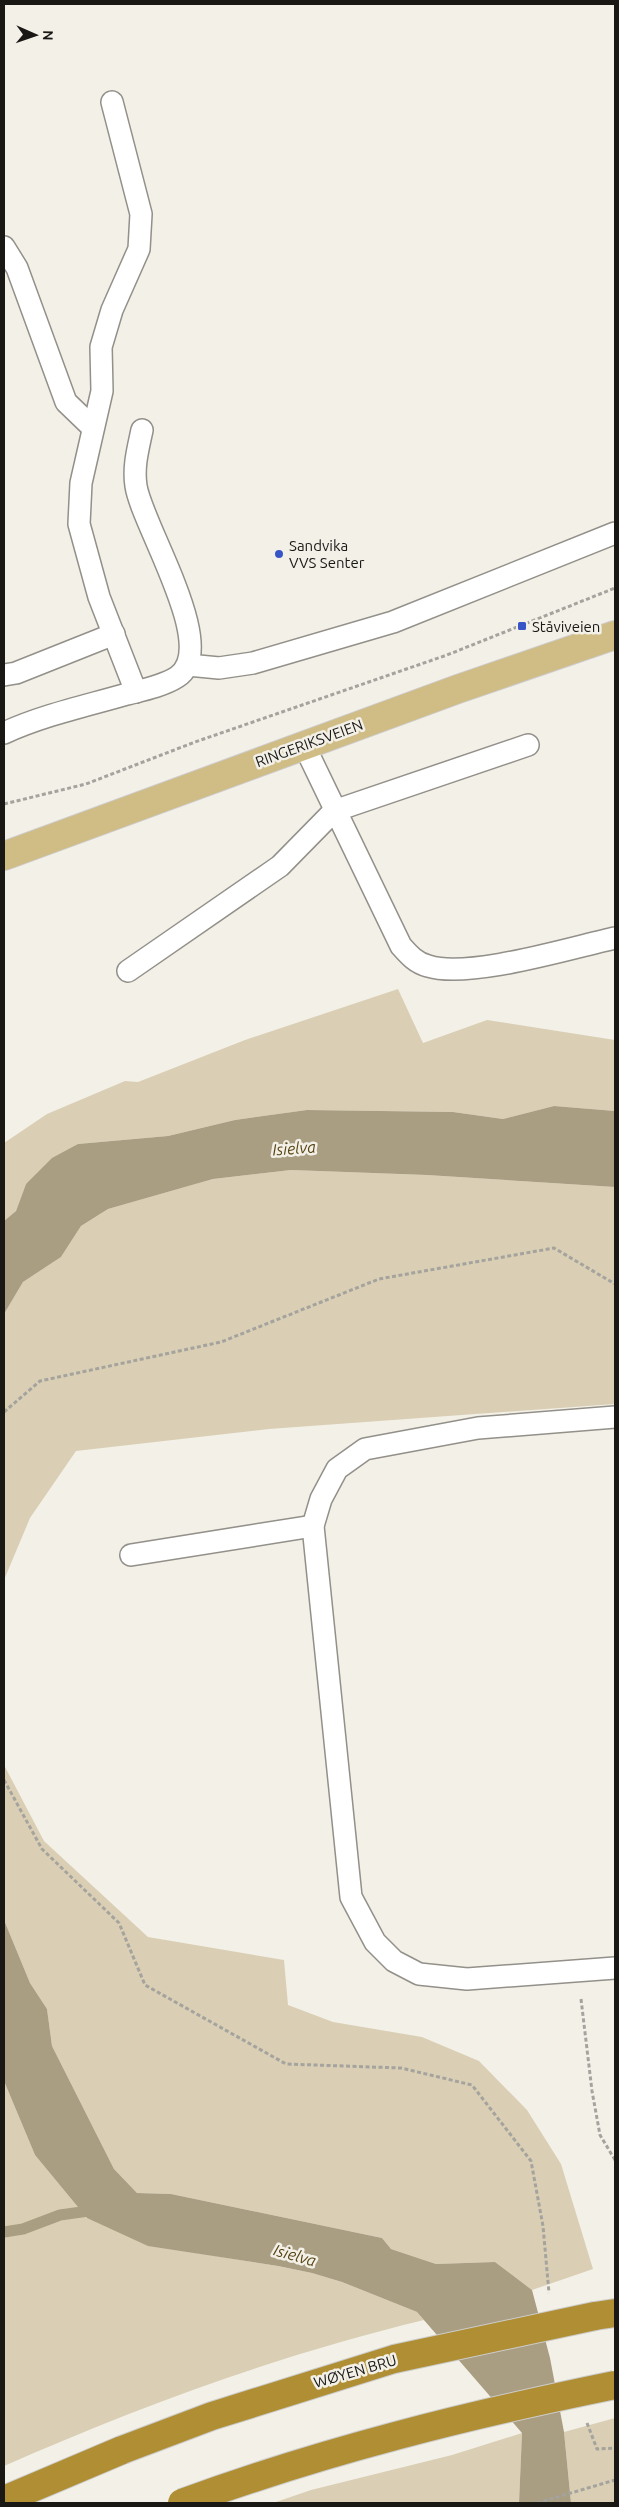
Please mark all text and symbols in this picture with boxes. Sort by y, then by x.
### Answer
north arrow [10,10,60,60]
text: N [40,30,56,41]
place label: Sandvika VVS Senter [289,537,365,571]
marker: Sandvika VVS Senter [273,548,285,560]
place label: Ståviveien [532,618,600,635]
marker: Ståviveien [516,620,528,632]
street label: RINGERIKSVEIEN [253,716,365,770]
water label: Isielva [272,1137,317,1158]
water label: Isielva [272,2240,319,2270]
street label: WØYEN BRU [312,2351,398,2391]

